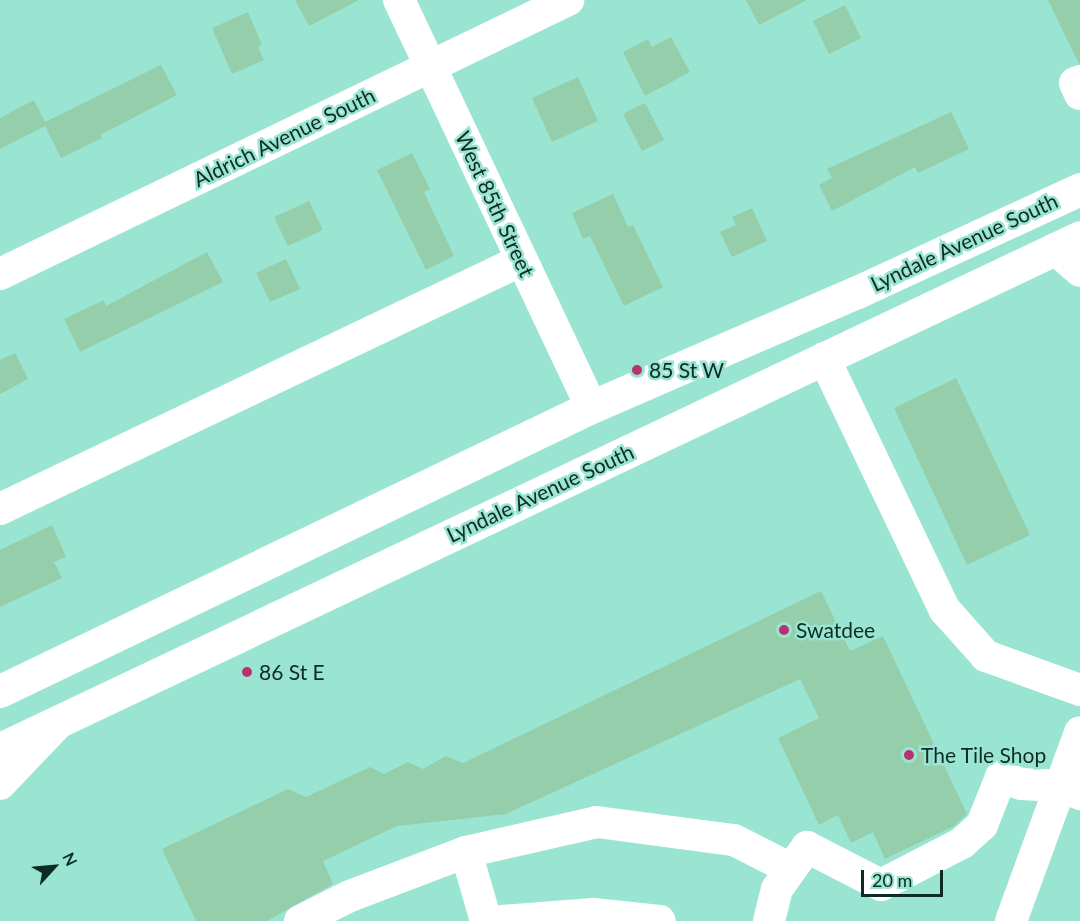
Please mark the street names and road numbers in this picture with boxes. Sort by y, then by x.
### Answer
street label: Aldrich Avenue South [189,82,379,192]
street label: West 85th Street [450,127,540,281]
street label: Lyndale Avenue South [866,187,1062,297]
street label: Lyndale Avenue South [442,438,638,548]

